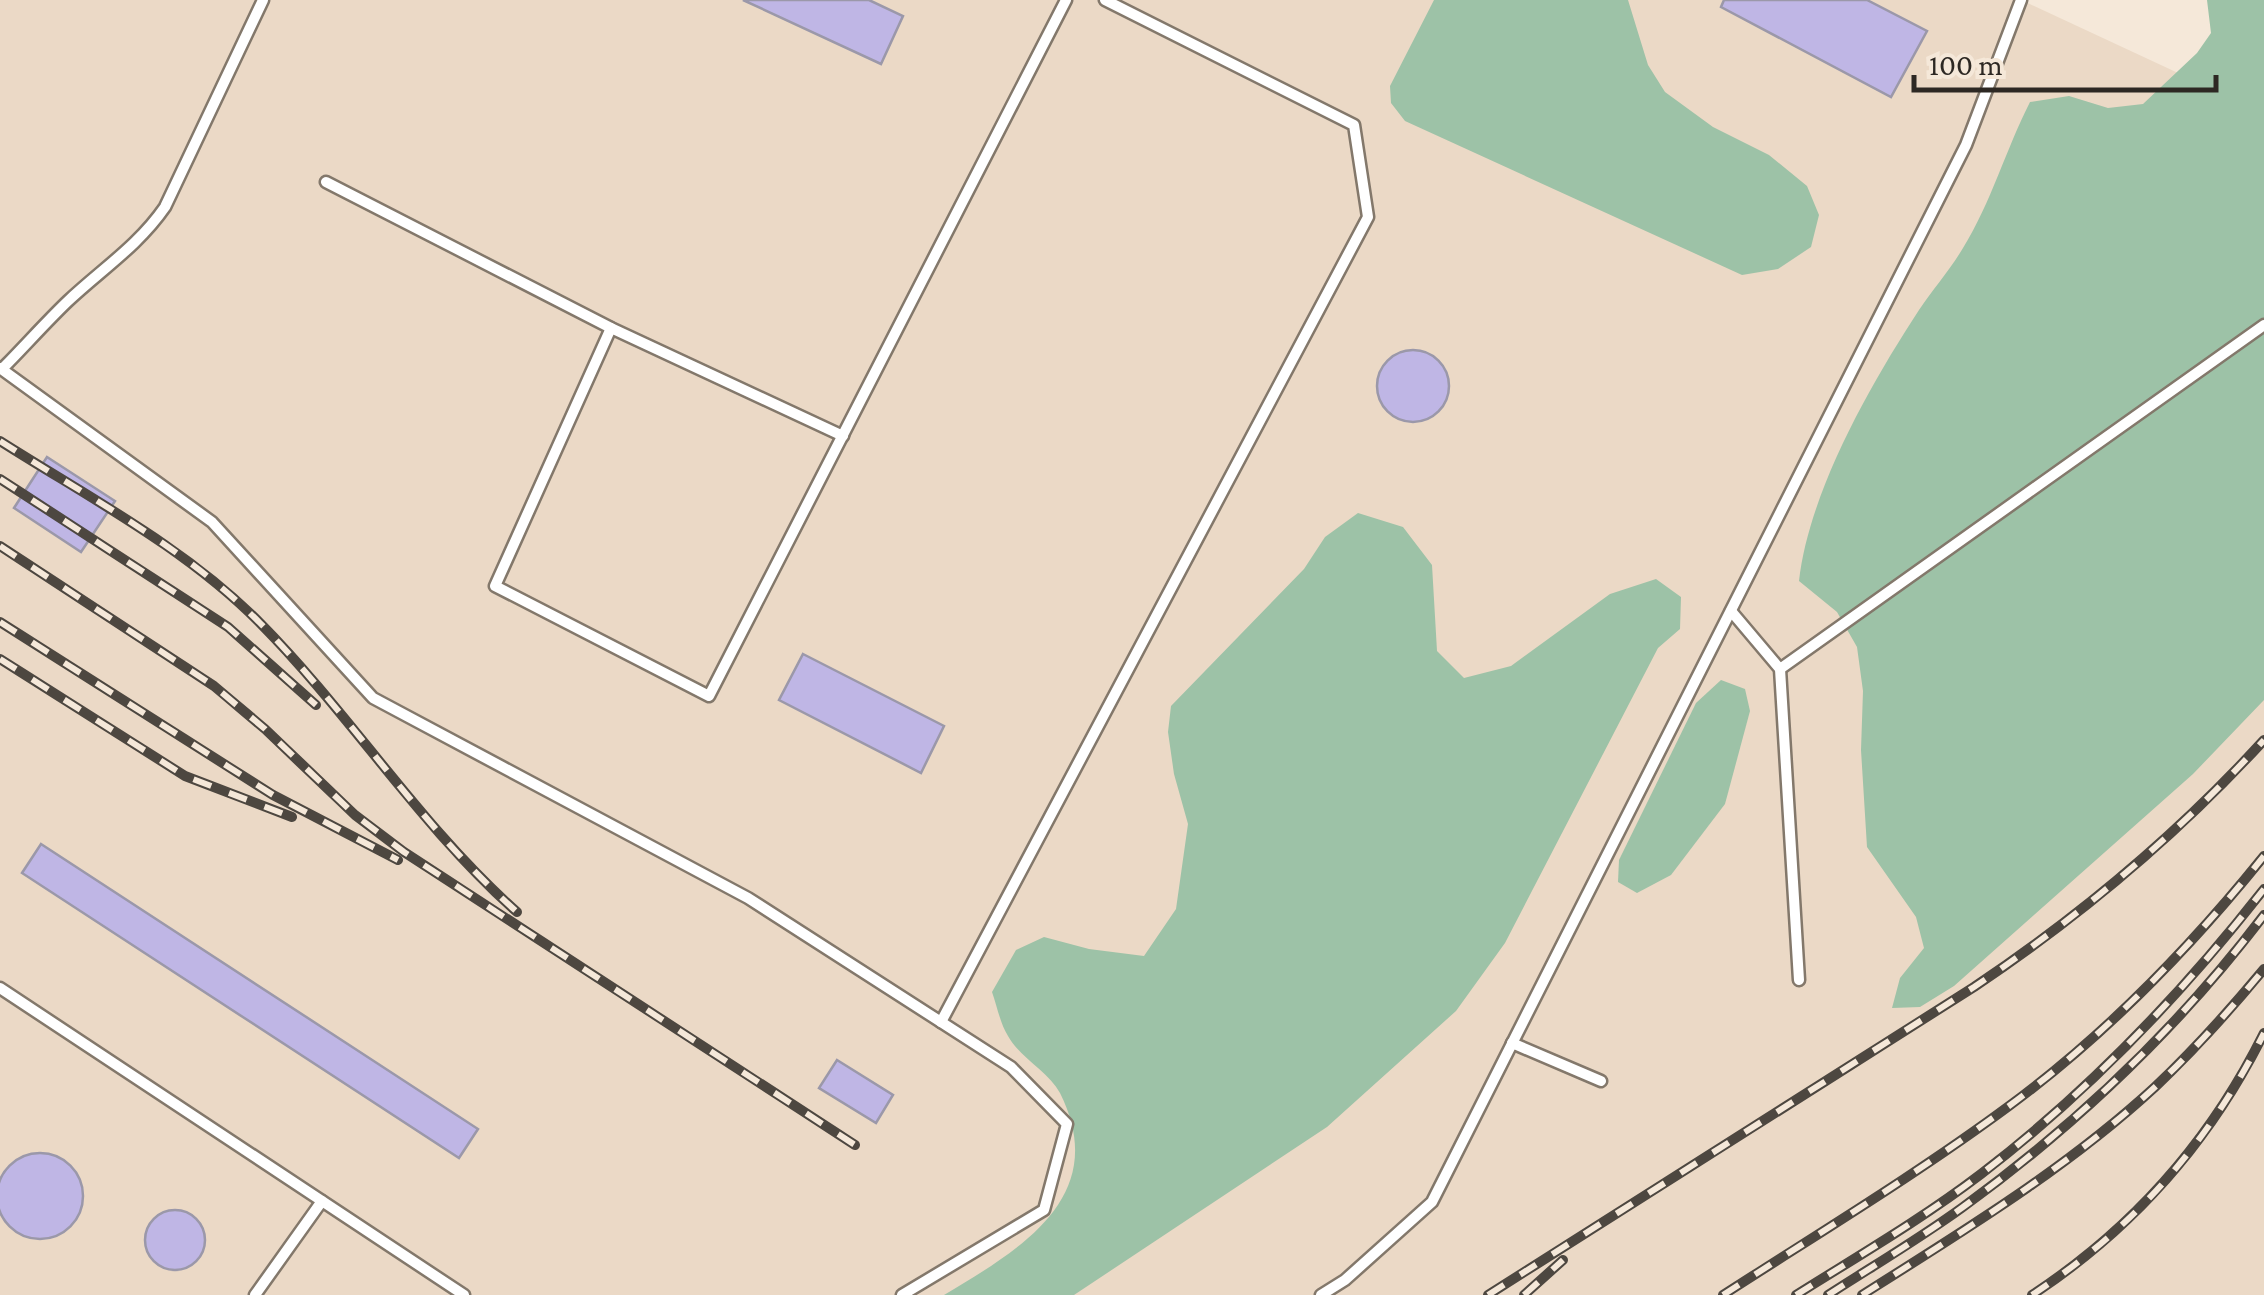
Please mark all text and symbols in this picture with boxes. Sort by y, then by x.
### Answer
scale bar [1914,30,2216,92]
text: 100 m [1929,48,2003,81]

